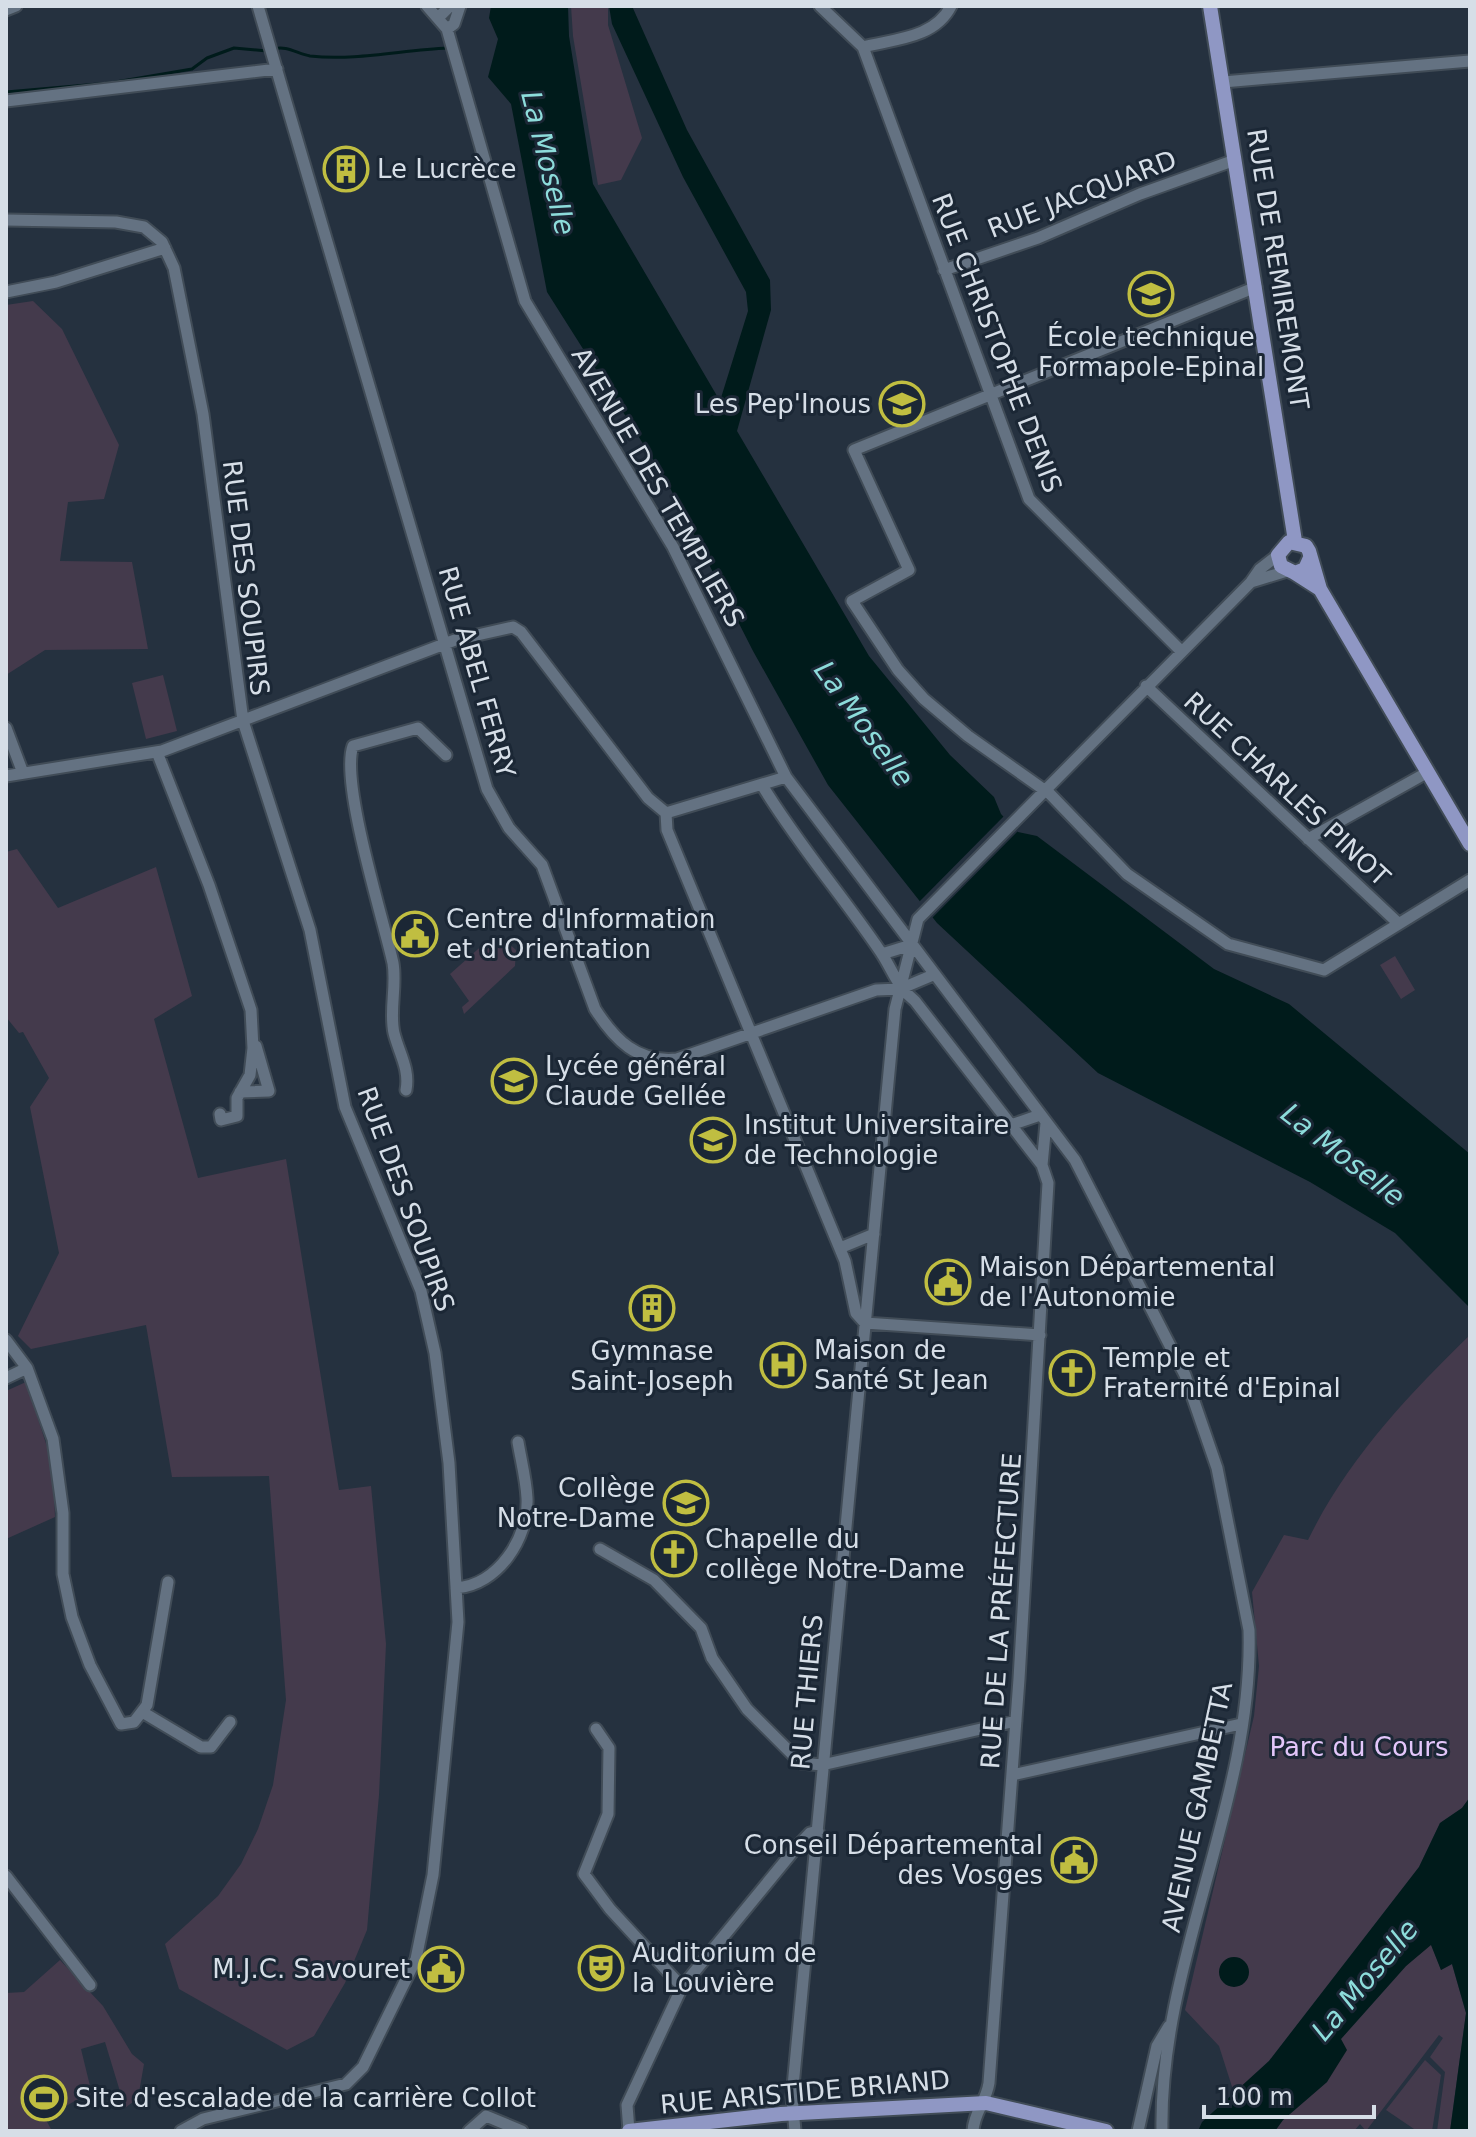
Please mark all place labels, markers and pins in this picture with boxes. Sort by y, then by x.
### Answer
building icon: Le Lucrèce [322,145,370,193]
place label: Le Lucrèce [377,154,517,184]
school or university icon: École technique Formapole-Epinal [1127,270,1175,318]
place label: École technique Formapole-Epinal [1038,321,1264,382]
school or university icon: Les Pep'Inous [878,380,926,428]
place label: Les Pep'Inous [695,389,871,419]
place label: Centre d'Information et d'Orientation [446,904,715,964]
public building icon: Centre d'Information et d'Orientation [391,910,439,958]
place label: Lycée général Claude Gellée [545,1051,726,1111]
school or university icon: Lycée général Claude Gellée [490,1057,538,1105]
place label: Institut Universitaire de Technologie [744,1110,1009,1170]
school or university icon: Institut Universitaire de Technologie [689,1116,737,1164]
place label: Maison Départemental de l'Autonomie [979,1252,1275,1312]
public building icon: Maison Départemental de l'Autonomie [924,1258,972,1306]
building icon: Gymnase Saint-Joseph [628,1284,676,1332]
place label: Maison de Santé St Jean [814,1335,988,1395]
place label: Gymnase Saint-Joseph [570,1336,734,1396]
hospital icon: Maison de Santé St Jean [759,1341,807,1389]
place label: Temple et Fraternité d'Epinal [1102,1343,1341,1403]
church icon: Temple et Fraternité d'Epinal [1048,1349,1096,1397]
place label: Collège Notre-Dame [497,1473,655,1533]
school or university icon: Collège Notre-Dame [662,1479,710,1527]
place label: Chapelle du collège Notre-Dame [705,1524,965,1584]
church icon: Chapelle du collège Notre-Dame [650,1530,698,1578]
place label: Conseil Départemental des Vosges [744,1830,1043,1890]
public building icon: Conseil Départemental des Vosges [1050,1836,1098,1884]
place label: Auditorium de la Louvière [632,1938,817,1998]
theatre icon: Auditorium de la Louvière [577,1944,625,1992]
public building icon: M.J.C. Savouret [417,1945,465,1993]
place label: M.J.C. Savouret [212,1954,410,1984]
sports icon: Site d'escalade de la carrière Collot [20,2074,68,2122]
place label: Site d'escalade de la carrière Collot [75,2083,536,2113]

